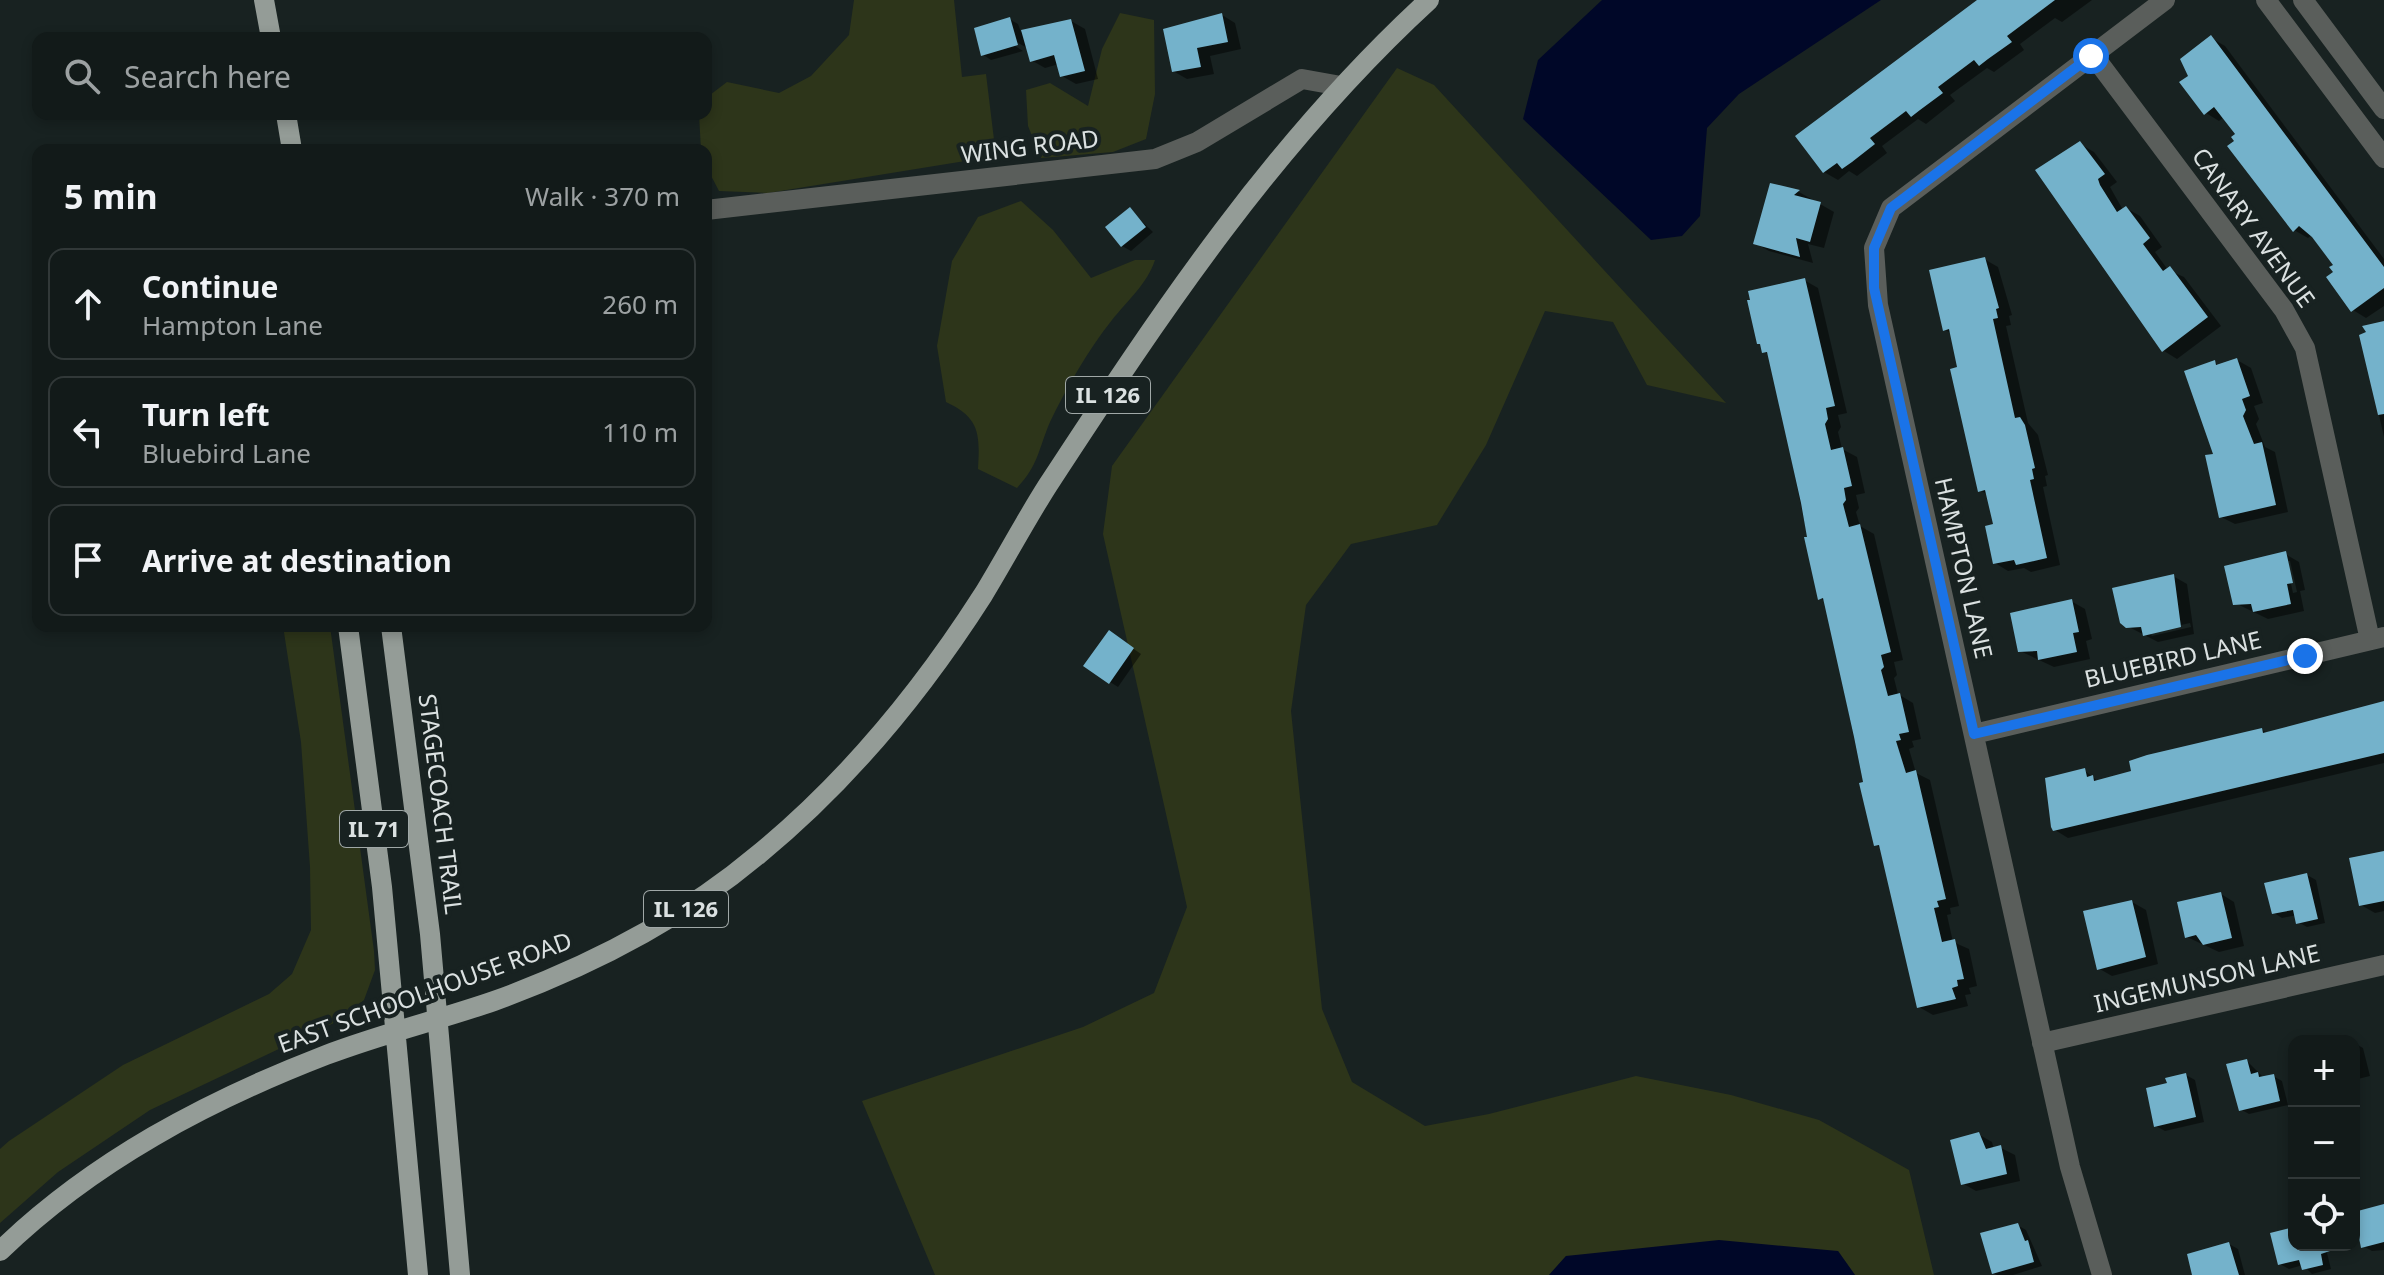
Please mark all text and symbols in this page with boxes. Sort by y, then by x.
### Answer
search box [32,32,712,120]
route start [2073,38,2109,74]
icon: search [60,54,104,98]
text: Search here [124,56,291,97]
street label: WING ROAD [959,121,1101,170]
street label: CANARY AVENUE [2185,141,2323,314]
text: 5 min [64,173,158,219]
text: Walk · 370 m [525,178,680,214]
text: Continue [142,266,278,307]
icon: ahead [66,282,110,326]
text: 260 m [602,286,678,322]
text: Hampton Lane [142,307,323,343]
road number: IL 126 [1066,377,1150,413]
text: Turn left [142,394,270,435]
icon: left [66,410,110,454]
text: 110 m [602,414,678,450]
text: Bluebird Lane [142,435,311,471]
street label: HAMPTON LANE [1928,474,2001,662]
icon: arrive [66,538,110,582]
text: Arrive at destination [142,540,452,581]
street label: BLUEBIRD LANE [2081,622,2264,695]
route end [2287,638,2323,674]
street label: STAGECOACH TRAIL [412,692,471,916]
road number: IL 71 [340,811,408,847]
road number: IL 126 [644,891,728,927]
street label: EAST SCHOOLHOUSE ROAD [273,923,576,1060]
street label: INGEMUNSON LANE [2091,936,2323,1020]
map controls [2288,1035,2360,1251]
button: + [2288,1035,2360,1107]
button: − [2288,1107,2360,1179]
button: locate [2288,1179,2360,1251]

